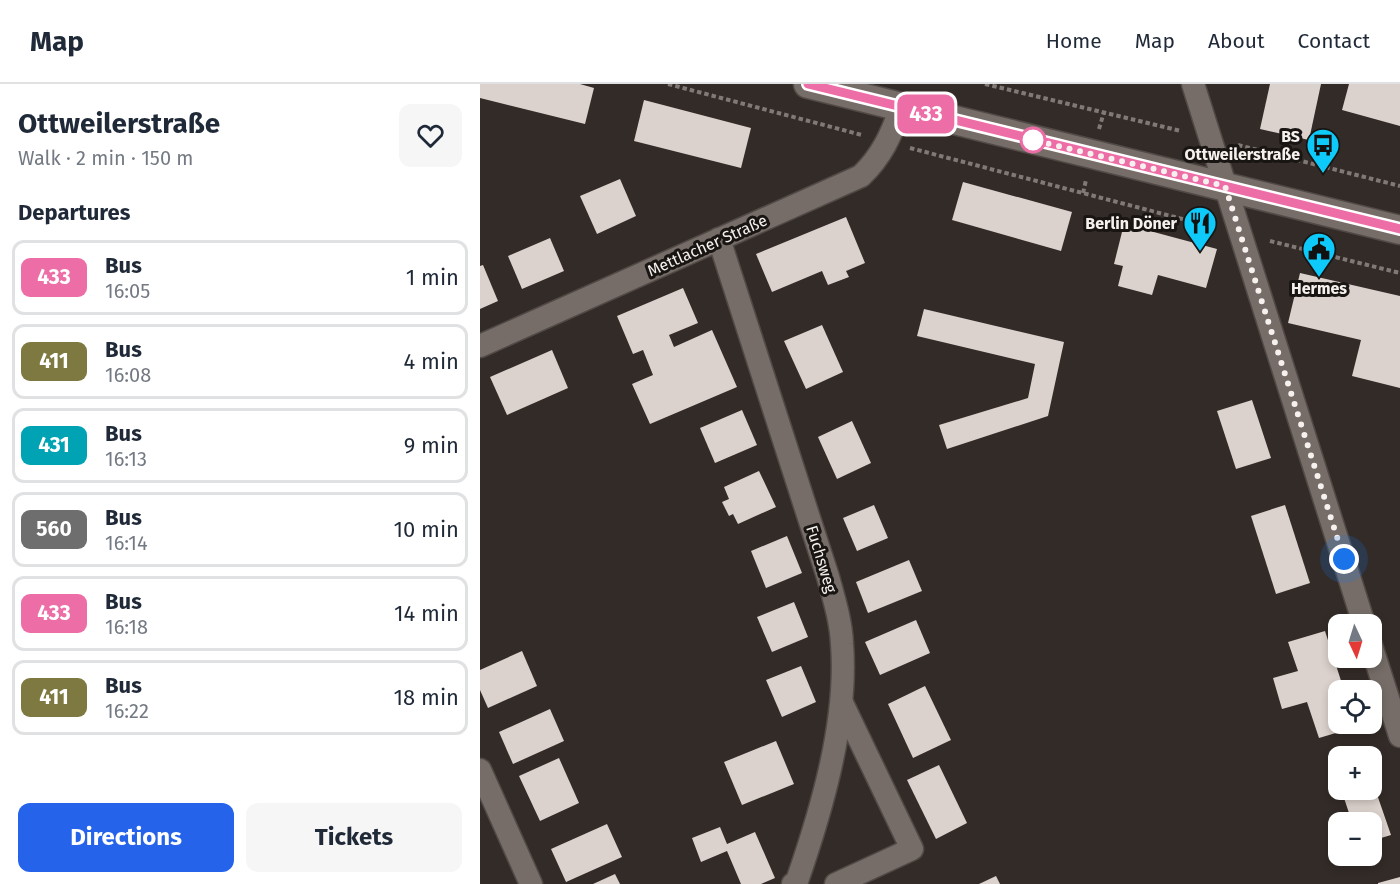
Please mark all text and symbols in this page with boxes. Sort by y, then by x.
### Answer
text: Map [30,25,84,58]
text: Home [1046,28,1102,54]
text: Map [1135,28,1175,54]
text: About [1208,28,1265,54]
text: Contact [1298,28,1370,54]
line badge: 433 [892,94,960,134]
text: 433 [909,101,943,127]
button: heart [399,104,462,167]
text: Ottweilerstraße [18,107,220,140]
unlabelled marker [1020,127,1046,153]
place label: BS Ottweilerstraße [1184,127,1300,164]
bus stop icon: BS Ottweilerstraße [1305,127,1341,174]
text: Walk · 2 min · 150 m [18,146,193,170]
text: Departures [18,199,130,226]
restaurant icon: Berlin Döner [1182,205,1218,252]
street label: Mettlacher Straße [644,211,770,280]
place label: Berlin Döner [1085,214,1178,233]
public building icon: Hermes [1301,231,1337,278]
text: Bus [105,252,142,279]
text: 433 [37,264,71,290]
text: 1 min [406,264,459,291]
text: 16:05 [105,279,150,303]
place label: Hermes [1291,279,1347,298]
text: Bus [105,336,142,363]
text: 411 [39,348,69,374]
text: 4 min [404,348,459,375]
text: 16:08 [105,363,151,387]
text: Bus [105,420,142,447]
text: 431 [38,432,70,458]
text: 9 min [404,432,459,459]
text: 16:13 [105,447,147,471]
text: Bus [105,504,142,531]
text: 560 [36,516,72,542]
text: 10 min [393,516,459,543]
street label: Fuchsweg [802,523,841,596]
text: 16:14 [105,531,148,555]
your location [1329,544,1359,574]
text: Bus [105,588,142,615]
text: 433 [37,600,71,626]
text: 14 min [394,600,459,627]
north arrow [1328,614,1382,668]
map controls [1328,614,1382,866]
text: 16:18 [105,615,148,639]
text: Bus [105,672,142,699]
button: locate [1328,680,1382,734]
text: 411 [39,684,69,710]
text: 18 min [394,684,459,711]
text: 16:22 [105,699,149,723]
button: + [1328,746,1382,800]
button: Directions [18,803,234,872]
button: Tickets [246,803,462,872]
button: − [1328,812,1382,866]

